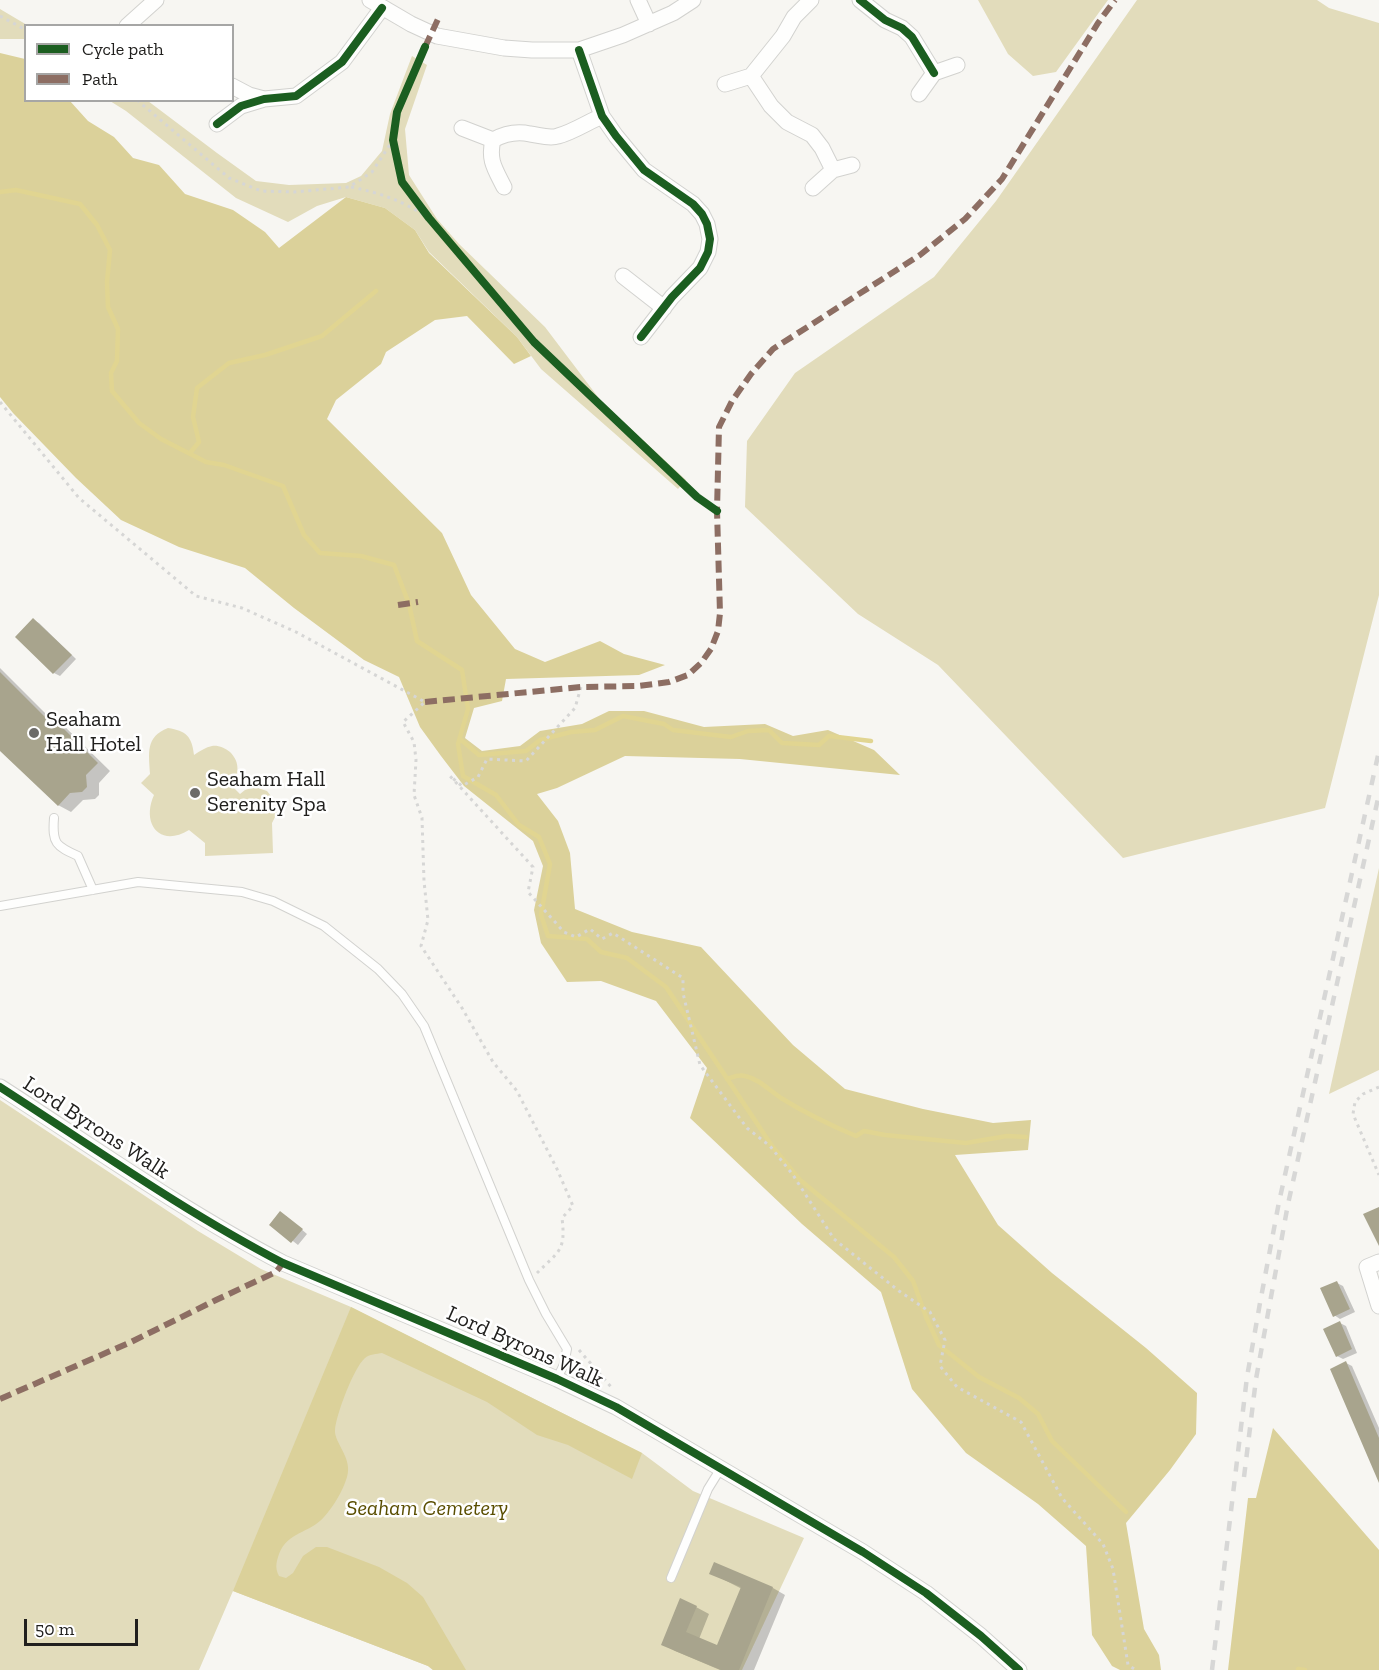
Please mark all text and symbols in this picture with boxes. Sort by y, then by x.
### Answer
legend [24,24,234,102]
text: Cycle path [82,38,164,60]
text: Path [82,68,118,90]
place label: Seaham Hall Hotel [46,707,141,758]
marker: Seaham Hall Hotel [27,726,41,740]
place label: Seaham Hall Serenity Spa [207,767,326,818]
marker: Seaham Hall Serenity Spa [188,786,202,800]
street label: Lord Byrons Walk [18,1071,174,1185]
street label: Lord Byrons Walk [442,1301,608,1393]
park label: Seaham Cemetery [346,1496,508,1522]
scale bar [27,1607,141,1645]
text: 50 m [35,1618,74,1640]

